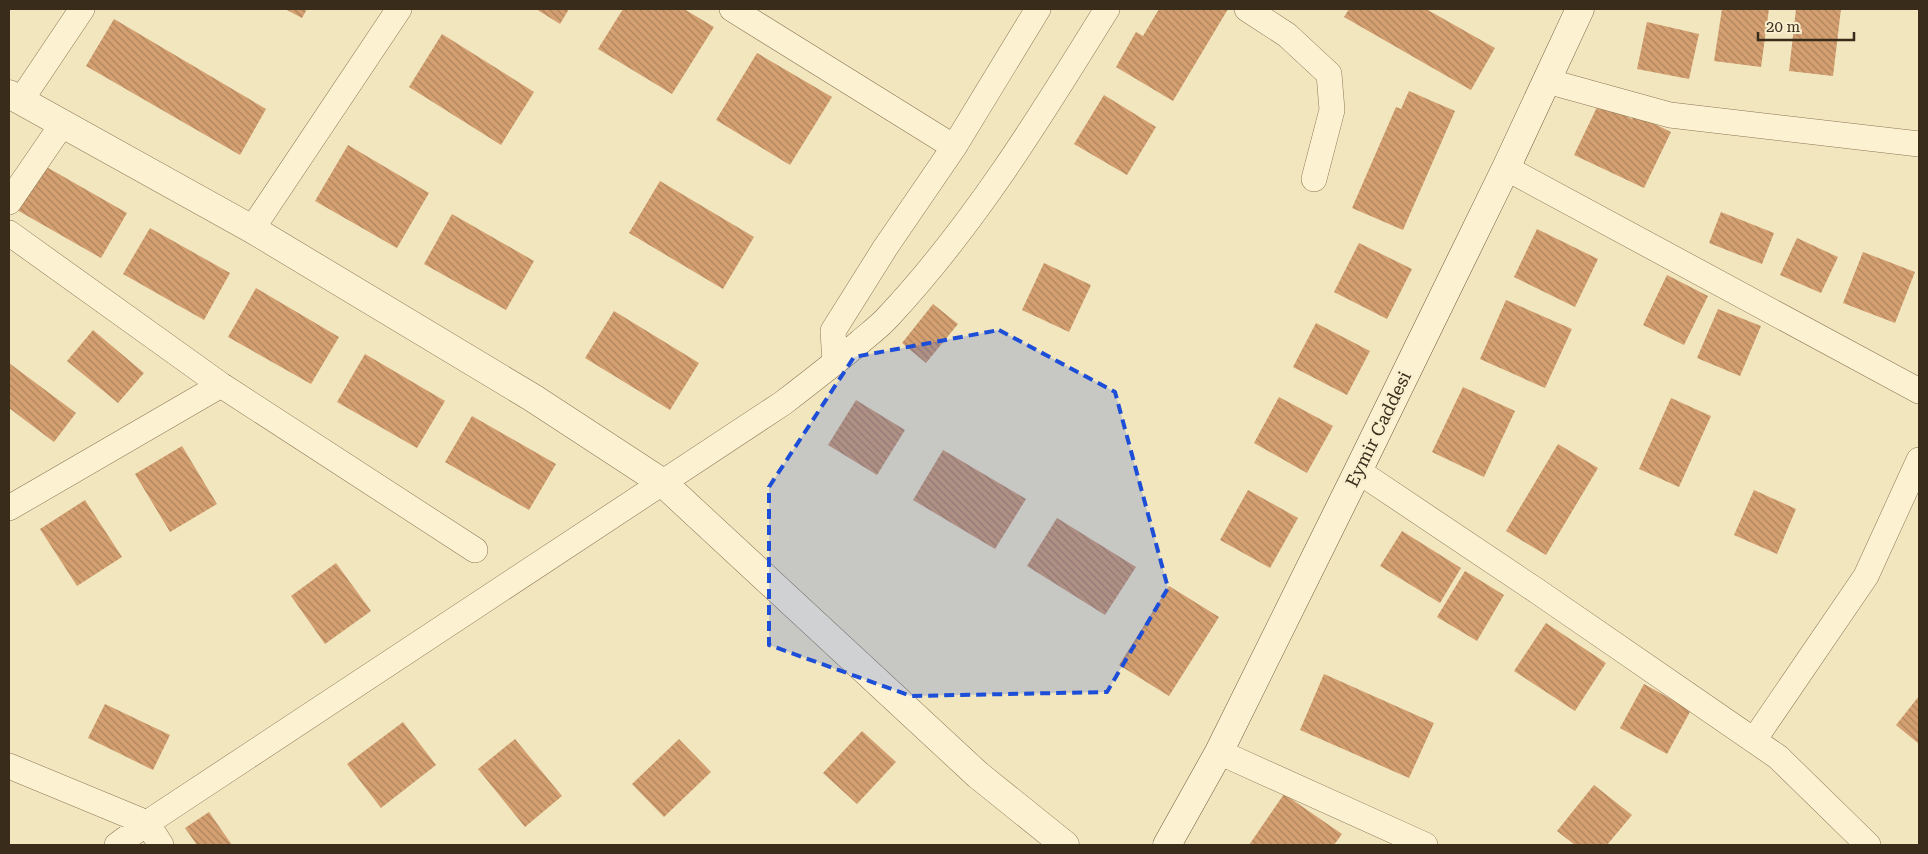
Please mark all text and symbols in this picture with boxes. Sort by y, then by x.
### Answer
scale bar [1758,10,1854,42]
text: 20 m [1766,18,1801,36]
street label: Eymir Caddesi [1341,368,1415,490]

